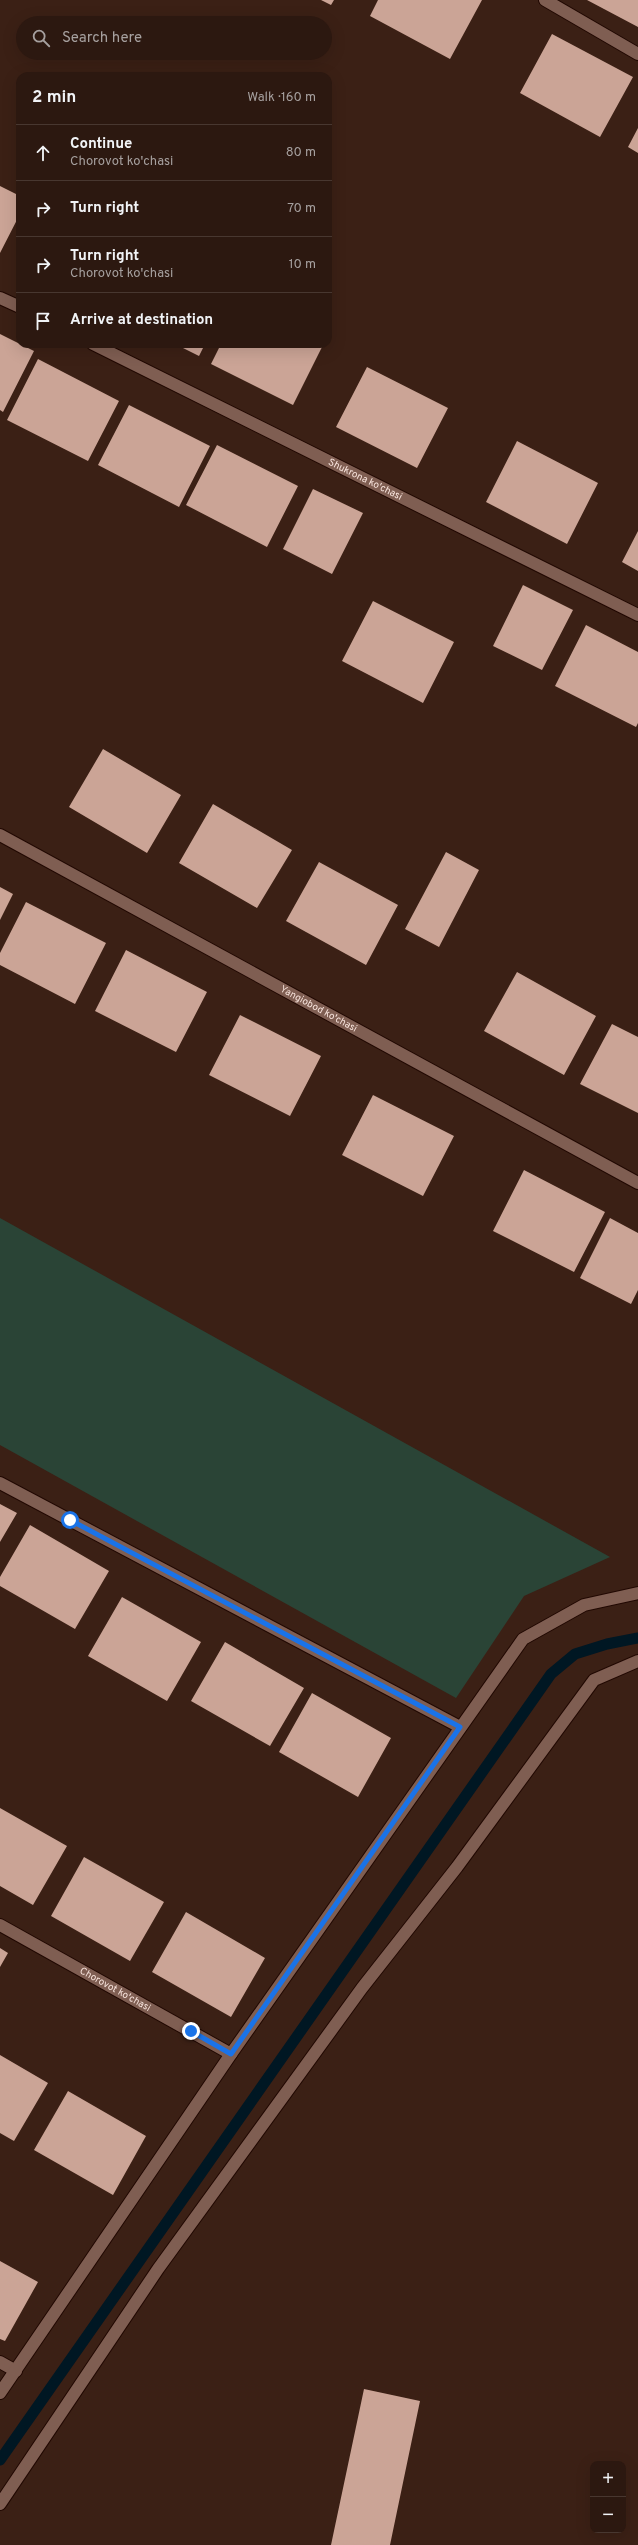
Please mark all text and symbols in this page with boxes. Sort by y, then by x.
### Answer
search box [16,16,332,60]
icon: search [30,27,52,49]
text: Search here [62,29,142,48]
text: 2 min [32,87,76,109]
text: Walk · 160 m [247,90,316,106]
text: Continue [70,135,132,154]
icon: ahead [32,142,54,164]
text: 80 m [286,145,316,161]
text: Chorovot ko'chasi [70,154,173,170]
icon: right [32,198,54,220]
text: Turn right [70,199,139,218]
text: 70 m [287,201,316,217]
text: Turn right [70,247,139,266]
icon: right [32,254,54,276]
text: 10 m [289,257,316,273]
text: Chorovot ko'chasi [70,266,173,282]
icon: arrive [32,310,54,332]
text: Arrive at destination [70,311,213,330]
street label: Shukrona ko'chasi [326,455,404,503]
street label: Yangiobod ko'chasi [278,982,360,1035]
route start [61,1511,79,1529]
street label: Chorovot ko'chasi [77,1964,153,2014]
route end [182,2022,200,2040]
map controls [590,2461,626,2533]
button: + [590,2461,626,2497]
button: − [590,2497,626,2533]

